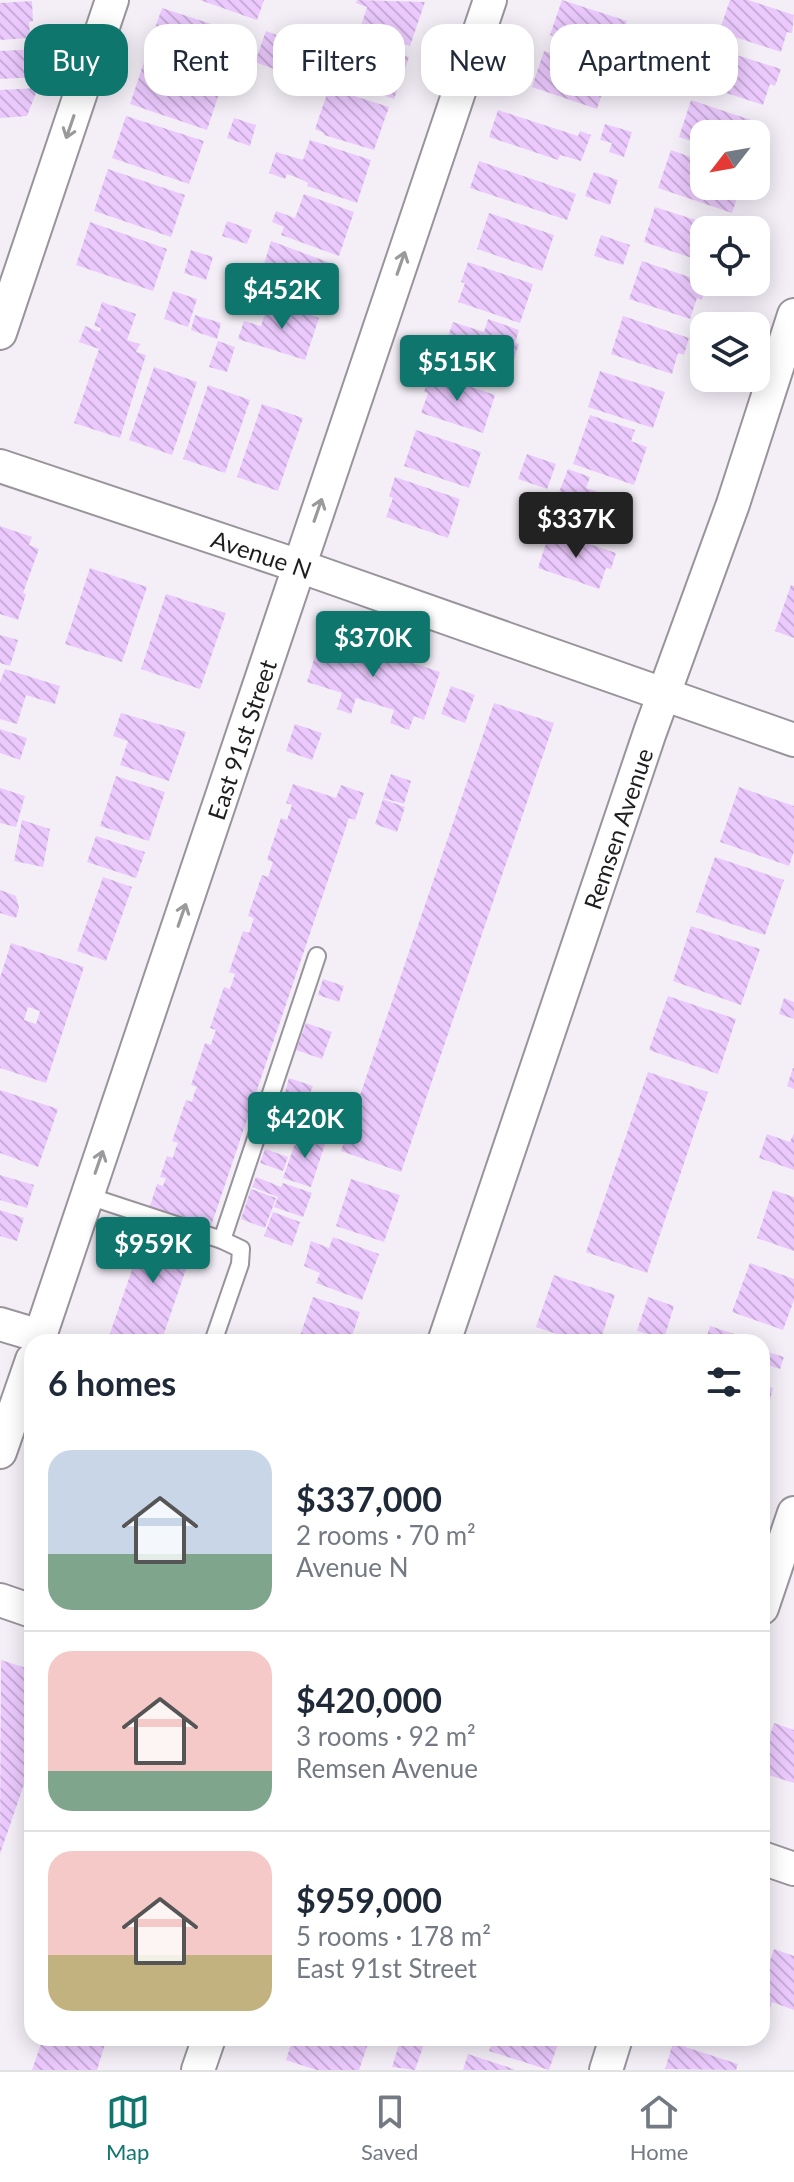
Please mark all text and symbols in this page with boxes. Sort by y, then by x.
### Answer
chip: Buy [24,24,128,96]
chip: Rent [144,24,257,96]
chip: Filters [273,24,405,96]
chip: New [421,24,534,96]
chip: Apartment [550,24,738,96]
one-way arrow [61,114,76,139]
north arrow [690,120,770,200]
map controls [690,120,770,392]
button: locate [690,216,770,296]
one-way arrow [395,251,410,276]
pin: $452K [226,263,338,331]
text: $452K [243,273,321,305]
button: layers [690,312,770,392]
pin: $515K [401,335,513,403]
text: $515K [418,345,496,377]
pin: $337K [520,492,632,560]
one-way arrow [312,498,327,523]
text: $337K [537,502,615,534]
street label: Avenue N [208,523,316,584]
pin: $370K [317,611,429,679]
text: $370K [334,621,412,653]
street label: East 91st Street [201,655,282,823]
street label: Remsen Avenue [577,744,658,913]
one-way arrow [175,903,190,928]
pin: $420K [249,1092,361,1160]
text: $420K [266,1102,344,1134]
one-way arrow [93,1150,108,1175]
pin: $959K [97,1217,209,1285]
text: $959K [114,1227,192,1259]
icon: filters [702,1360,746,1404]
text: 6 homes [48,1362,176,1403]
text: $337,000 [296,1478,442,1519]
icon: home [112,1482,208,1578]
text: 2 rooms · 70 m² [296,1519,476,1551]
text: Avenue N [296,1551,409,1583]
text: $420,000 [296,1679,442,1720]
icon: home [112,1683,208,1779]
text: 3 rooms · 92 m² [296,1720,476,1752]
text: Remsen Avenue [296,1752,478,1784]
text: $959,000 [296,1879,442,1920]
icon: home [112,1883,208,1979]
text: 5 rooms · 178 m² [296,1920,491,1952]
text: East 91st Street [296,1952,477,1984]
tab: Map [106,2090,150,2165]
tab: Saved [361,2090,418,2165]
tab: Home [630,2090,688,2165]

